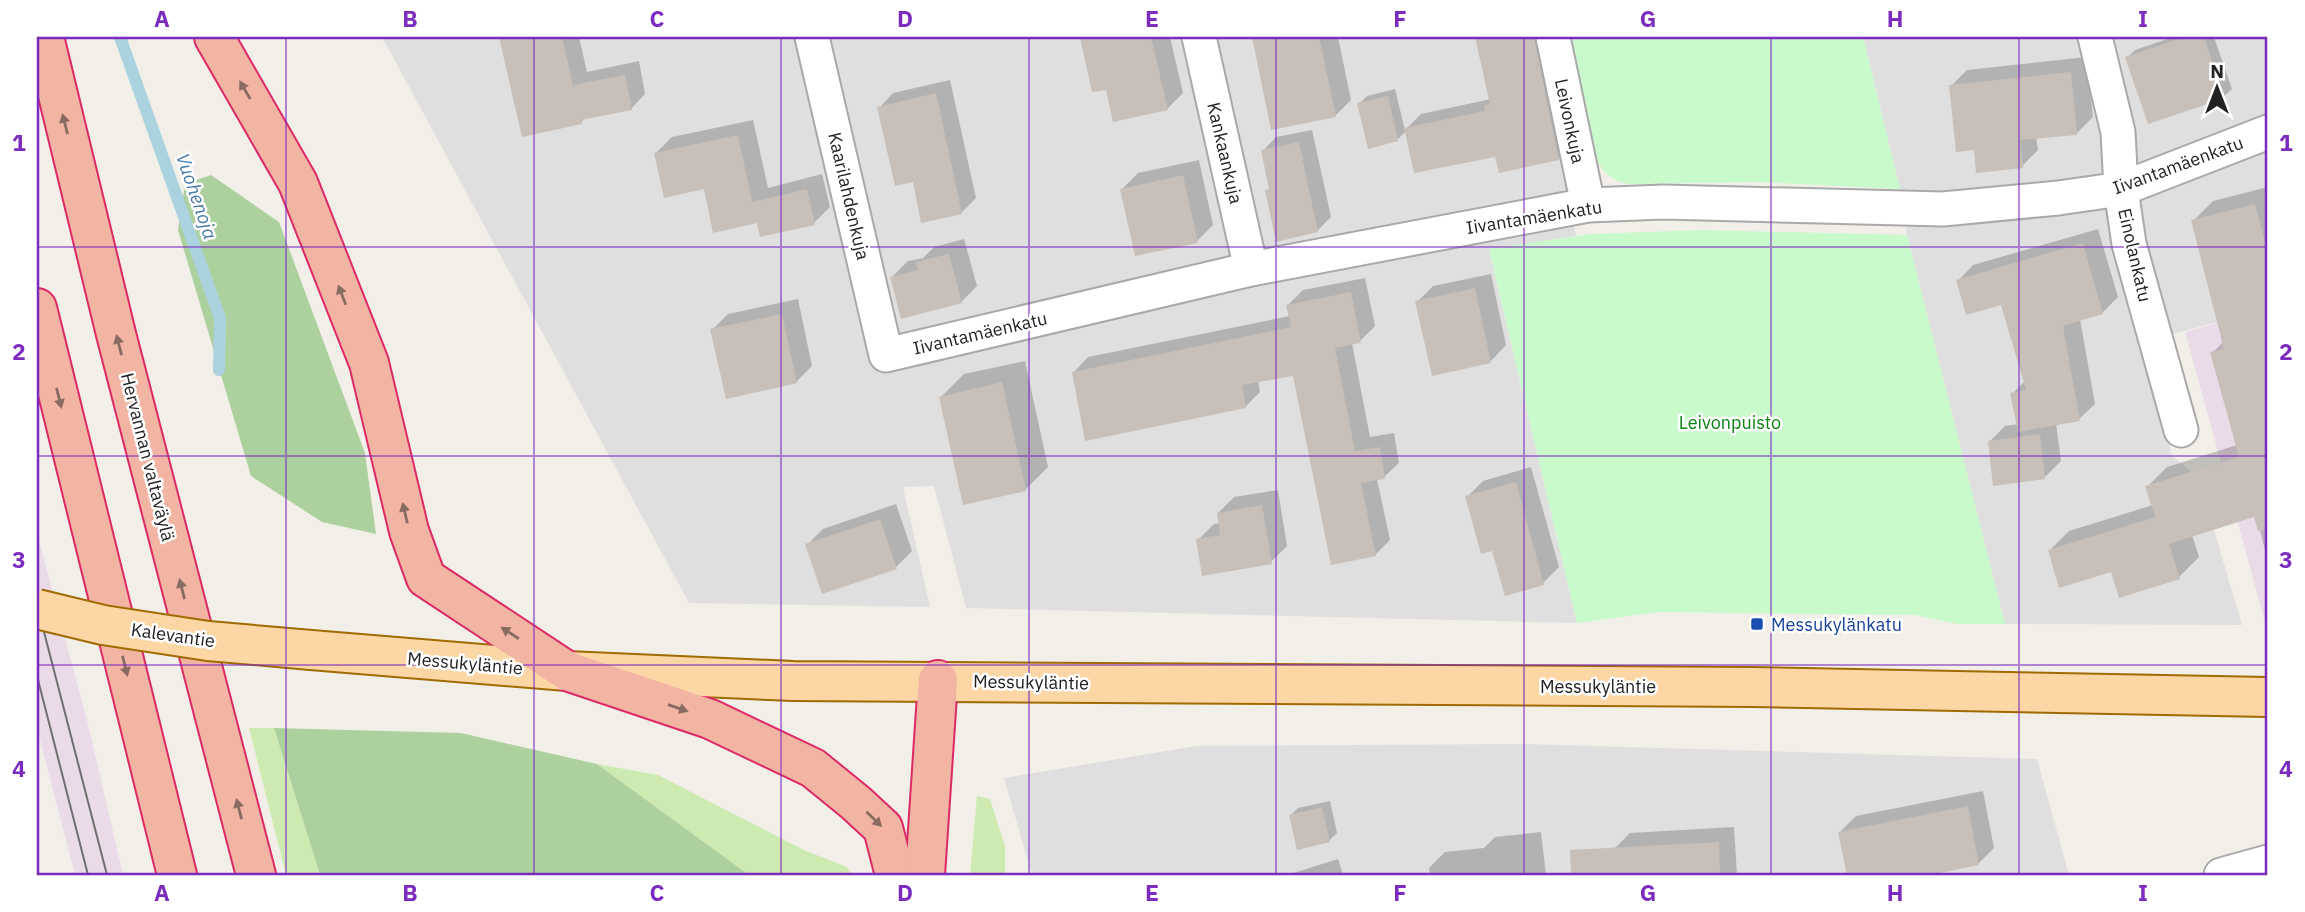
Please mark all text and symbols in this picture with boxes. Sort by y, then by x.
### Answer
text: A [154,3,170,33]
text: B [402,3,418,33]
text: C [650,3,665,33]
text: D [897,3,913,33]
text: E [1145,3,1159,33]
text: F [1393,3,1407,33]
text: G [1640,3,1656,33]
text: H [1887,3,1903,33]
text: I [2138,3,2148,33]
north arrow [2182,52,2252,122]
text: N [2210,59,2224,83]
street label: Leivonkuja [1550,77,1590,166]
one-way arrow [239,81,251,100]
street label: Kankaankuja [1202,100,1248,206]
one-way arrow [59,113,70,135]
text: 1 [12,127,26,157]
text: 1 [2279,127,2293,157]
street label: Kaarilahdenkuja [823,130,875,262]
street label: Iivantamäenkatu [2110,131,2246,199]
water label: Vuohenoja [171,150,223,242]
street label: Iivantamäenkatu [1464,195,1604,239]
street label: Einolankatu [2113,206,2157,304]
one-way arrow [337,284,348,305]
street label: Iivantamäenkatu [911,306,1049,360]
one-way arrow [113,334,124,356]
text: 2 [12,336,26,366]
text: 2 [2279,336,2293,366]
street label: Hervannan valtaväylä [116,370,180,544]
one-way arrow [54,387,65,409]
park label: Leivonpuisto [1679,411,1781,434]
one-way arrow [399,502,410,524]
text: 3 [12,544,26,574]
text: 3 [2279,544,2293,574]
one-way arrow [176,578,187,600]
place label: Messukylänkatu [1771,613,1902,636]
marker: Messukylänkatu [1749,616,1765,632]
street label: Kalevantie [129,618,217,652]
one-way arrow [500,627,519,640]
street label: Messukyläntie [406,646,524,680]
one-way arrow [120,655,131,677]
street label: Messukyläntie [973,669,1089,695]
street label: Messukyläntie [1540,675,1656,698]
one-way arrow [667,703,688,714]
text: 4 [12,753,26,783]
text: 4 [2279,753,2293,783]
one-way arrow [233,798,244,820]
one-way arrow [865,811,882,828]
text: A [154,877,170,907]
text: B [402,877,418,907]
text: C [650,877,665,907]
text: D [897,877,913,907]
text: E [1145,877,1159,907]
text: F [1393,877,1407,907]
text: G [1640,877,1656,907]
text: H [1887,877,1903,907]
text: I [2138,877,2148,907]

